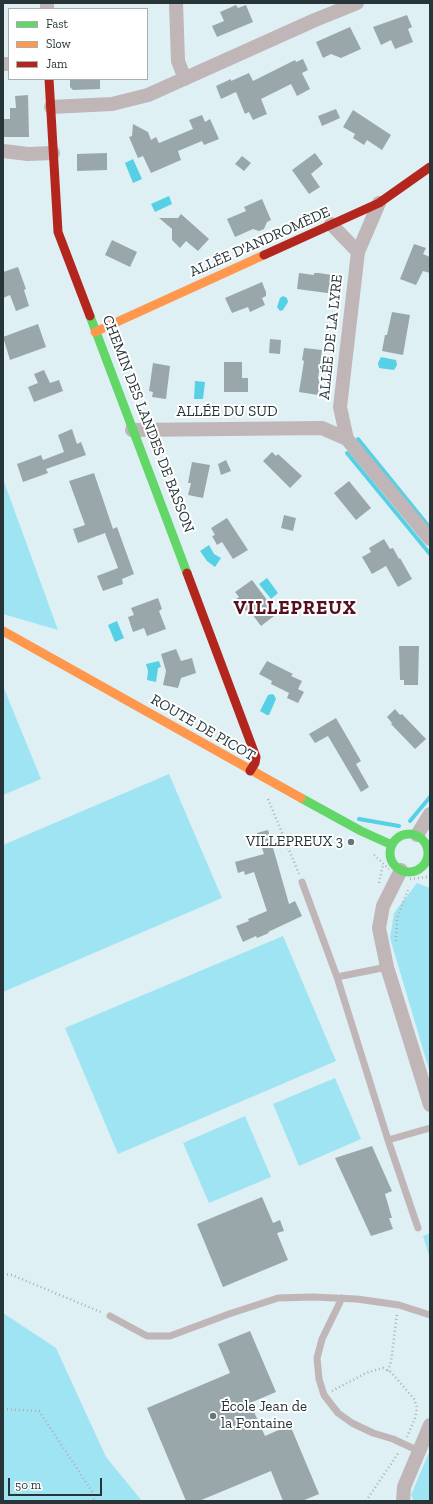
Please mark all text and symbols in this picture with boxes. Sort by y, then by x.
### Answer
legend [8,8,148,80]
text: Fast [46,17,68,31]
text: Slow [46,37,71,51]
text: Jam [46,57,67,71]
street label: ALLÉE D'ANDROMÈDE [187,203,333,281]
street label: ALLÉE DE LA LYRE [315,274,347,400]
street label: CHEMIN DES LANDES DE BASSON [98,313,198,535]
street label: ALLÉE DU SUD [176,403,278,421]
district label: VILLEPREUX [233,598,357,620]
street label: ROUTE DE PICOT [147,691,259,765]
place label: VILLEPREUX 3 [246,833,343,851]
marker: VILLEPREUX 3 [346,837,356,847]
place label: École Jean de la Fontaine [221,1398,307,1433]
marker: École Jean de la Fontaine [208,1411,218,1421]
scale bar [10,1470,104,1496]
text: 50 m [15,1478,41,1492]

